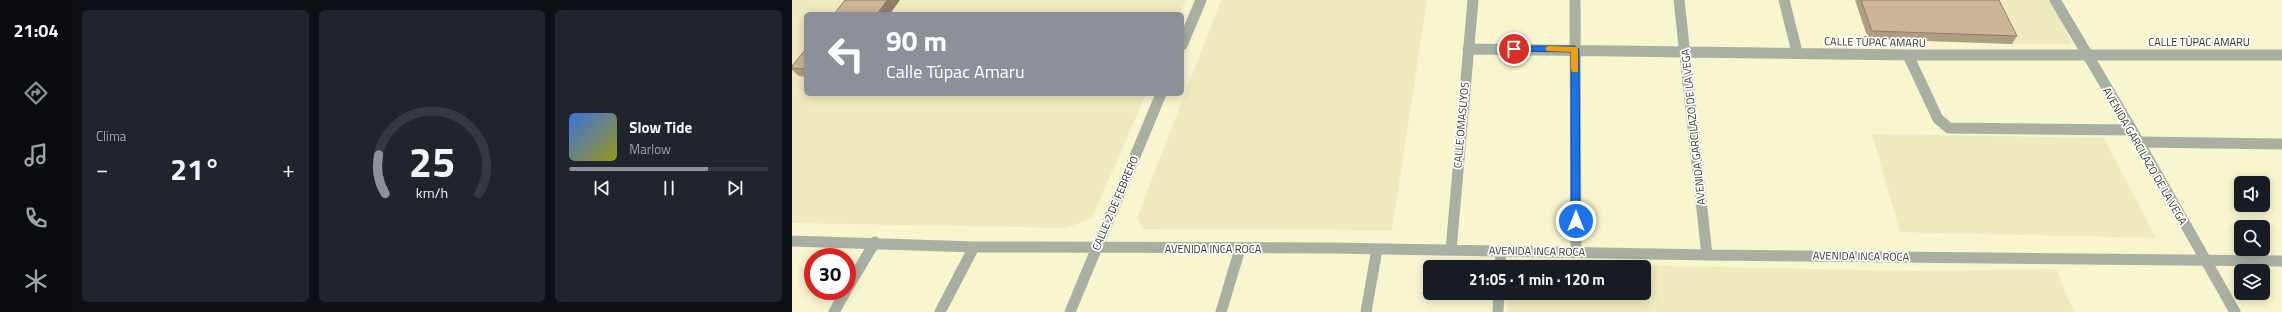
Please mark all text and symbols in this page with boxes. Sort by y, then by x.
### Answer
text: 21:04 [14,17,58,44]
text: 90 m [886,19,947,62]
icon: left [820,28,872,80]
pin [1497,32,1531,66]
street label: CALLE TÚPAC AMARU [1824,33,1926,51]
street label: CALLE TÚPAC AMARU [2148,34,2250,50]
icon: arrive [1503,38,1525,60]
street label: AVENIDA GARCILAZO DE LA VEGA [1677,48,1709,206]
text: Calle Túpac Amaru [886,58,1025,85]
icon: directions [22,79,50,107]
street label: CALLE OMASUYOS [1449,81,1473,169]
street label: AVENIDA GARCILAZO DE LA VEGA [2099,84,2191,228]
text: Slow Tide [629,116,692,139]
text: Clima [96,126,126,146]
text: 25 [409,130,455,193]
text: Marlow [629,139,671,159]
icon: music [22,141,50,169]
text: 21° [170,146,221,192]
text: − [96,152,108,186]
text: + [282,152,295,186]
street label: CALLE 2 DE FEBRERO [1088,153,1142,253]
map controls [2234,176,2270,300]
button: sound [2234,176,2270,212]
icon: previous [591,177,613,199]
icon: pause [658,177,680,199]
icon: next [724,177,746,199]
text: km/h [416,182,448,204]
position arrow [1555,200,1597,242]
icon: phone [22,204,50,232]
button: search [2234,220,2270,256]
street label: AVENIDA INCA ROCA [1165,241,1262,257]
street label: AVENIDA INCA ROCA [1489,242,1586,260]
street label: AVENIDA INCA ROCA [1813,247,1910,265]
speed limit sign: 30 [804,248,856,300]
button: layers [2234,264,2270,300]
icon: climate [22,267,50,295]
text: 21:05 · 1 min · 120 m [1469,268,1605,291]

